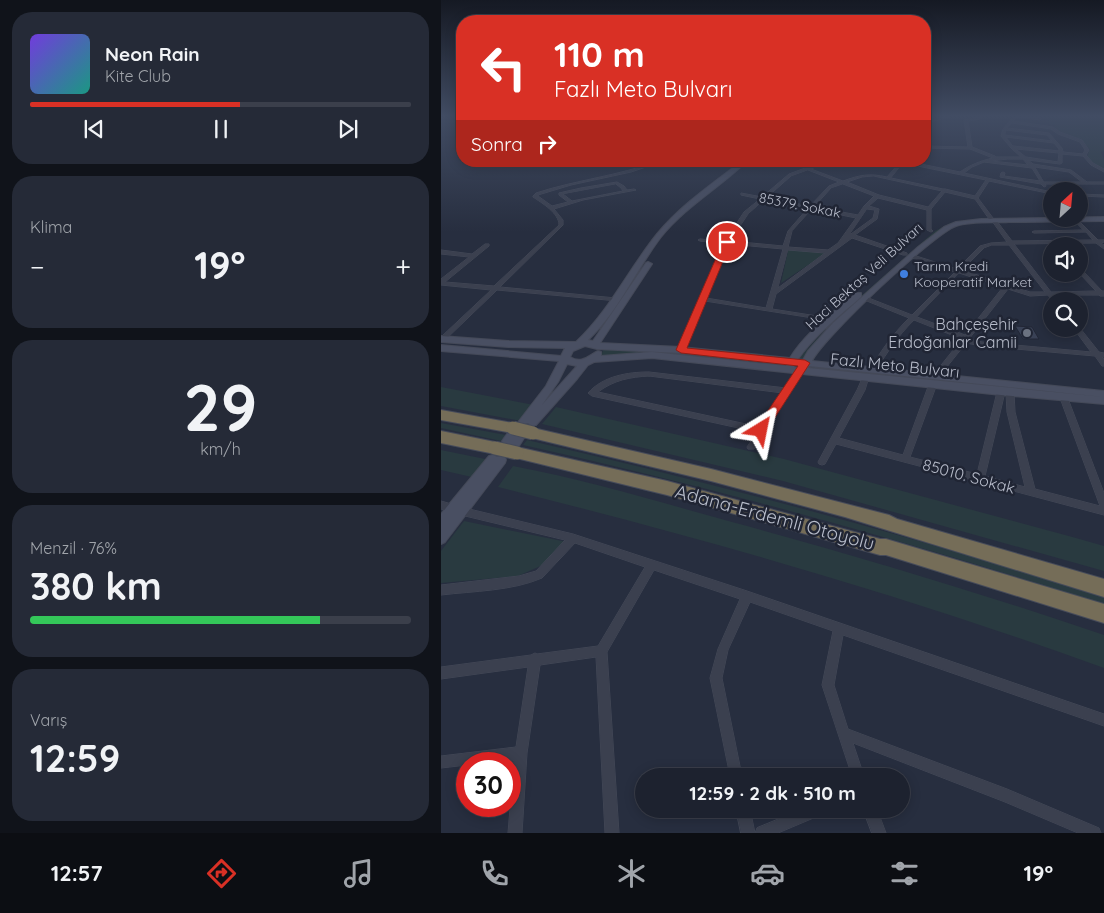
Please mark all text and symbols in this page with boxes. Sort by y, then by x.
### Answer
text: 110 m [554,32,645,76]
icon: left [471,35,536,100]
text: Neon Rain [105,42,200,66]
text: Kite Club [105,66,171,86]
text: Fazlı Meto Bulvarı [554,75,732,103]
icon: previous [80,115,108,143]
icon: pause [207,115,235,143]
icon: next [334,115,362,143]
icon: right [533,130,561,158]
text: Sonra [471,132,523,156]
north arrow [1043,182,1089,228]
map controls [1043,182,1088,337]
street label: 85379. Sokak [758,188,842,222]
text: Klima [30,217,72,237]
street label: Haci Bektaş Veli Bulvarı [802,218,926,334]
pin [706,221,748,263]
icon: arrive [713,228,741,256]
button: sound [1043,237,1088,282]
text: 19° [194,241,246,289]
text: − [30,249,45,284]
text: + [395,249,411,284]
place label: Tarım Kredi Kooperatif Market [914,257,1032,291]
marker: Tarım Kredi Kooperatif Market [898,268,910,280]
button: search [1043,292,1088,337]
place label: Bahçeşehir Erdoğanlar Camii [888,314,1017,352]
marker: Bahçeşehir Erdoğanlar Camii [1021,327,1033,339]
street label: Fazlı Meto Bulvarı [829,348,961,382]
text: 29 [184,366,257,447]
position arrow [734,403,786,455]
text: km/h [200,439,241,459]
street label: 85010. Sokak [921,454,1017,498]
street label: Adana-Erdemli Otoyolu [673,479,877,555]
text: Menzil · 76% [30,538,117,558]
text: 380 km [30,562,162,610]
text: Varış [30,710,67,730]
text: 12:59 [30,734,120,782]
speed limit sign: 30 [456,752,521,817]
text: 12:59 · 2 dk · 510 m [689,781,856,805]
icon: directions [204,856,239,891]
icon: music [341,856,376,891]
icon: phone [477,856,512,891]
icon: climate [614,856,649,891]
icon: car [750,856,785,891]
icon: filters [887,856,922,891]
text: 12:57 [51,859,103,887]
text: 19° [1023,859,1053,887]

